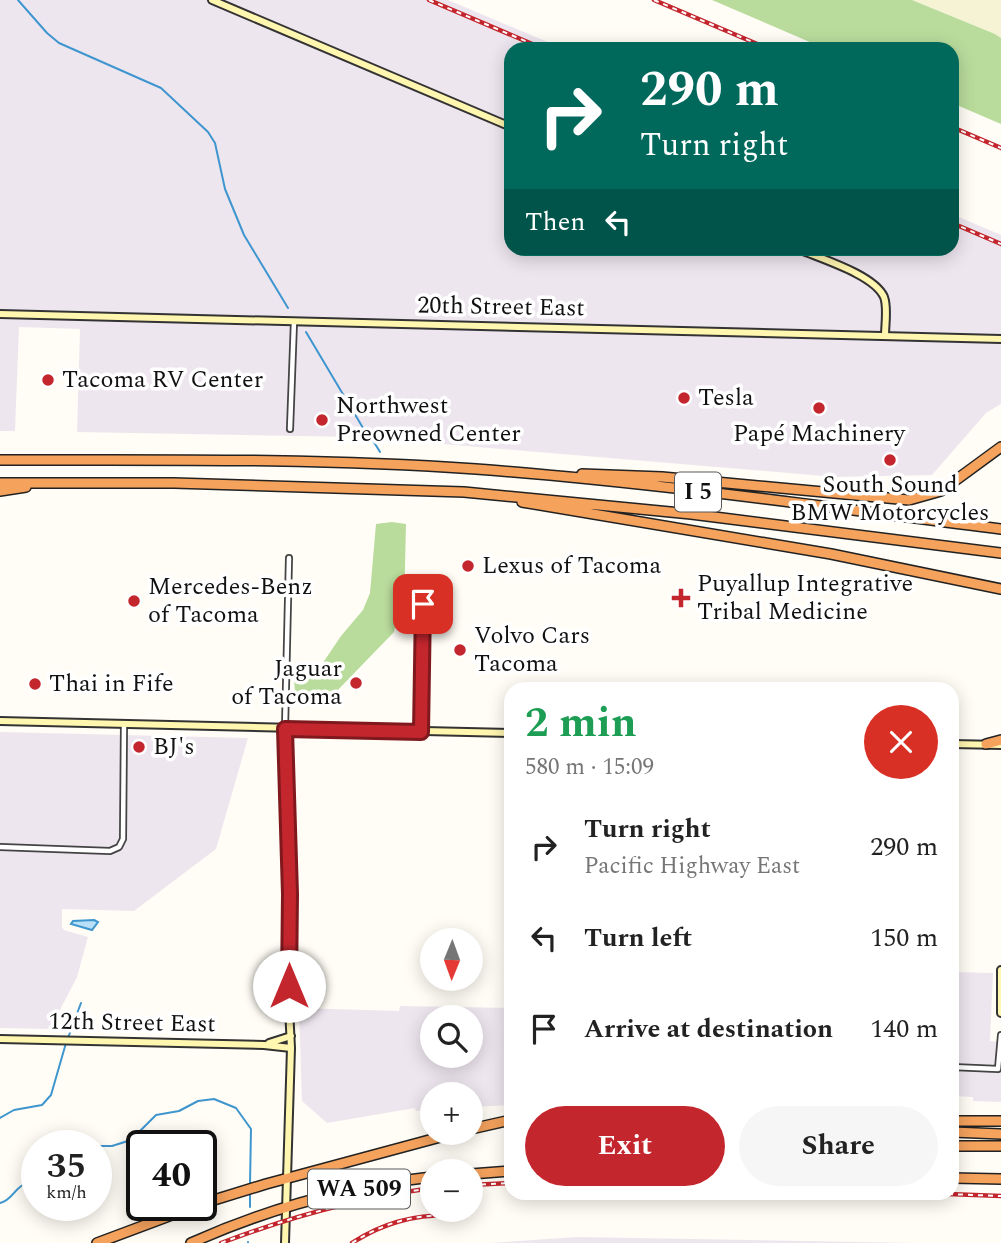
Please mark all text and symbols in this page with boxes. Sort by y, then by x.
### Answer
text: 290 m [640,53,779,128]
icon: right [525,70,616,161]
text: Turn right [640,121,788,170]
text: Then [525,202,585,242]
icon: left [599,203,637,241]
street label: 20th Street East [417,288,585,326]
place label: Tacoma RV Center [62,362,263,398]
marker: Tacoma RV Center [40,372,56,388]
place label: Tesla [698,380,754,416]
place label: Northwest Preowned Center [336,388,521,452]
marker: Tesla [676,390,692,406]
marker: Papé Machinery [811,400,827,416]
marker: Northwest Preowned Center [314,412,330,428]
place label: Papé Machinery [733,416,907,452]
marker: South Sound BMW Motorcycles [882,452,898,468]
place label: South Sound BMW Motorcycles [791,467,989,531]
road number: I 5 [675,472,721,512]
place label: Lexus of Tacoma [482,548,661,584]
marker: Lexus of Tacoma [460,558,476,574]
place label: Puyallup Integrative Tribal Medicine [697,566,913,630]
place label: Mercedes-Benz of Tacoma [148,569,313,633]
pin [393,574,453,634]
icon: arrive [404,585,442,623]
marker: Puyallup Integrative Tribal Medicine [671,588,691,608]
marker: Mercedes-Benz of Tacoma [126,593,142,609]
place label: Volvo Cars Tacoma [474,618,590,682]
marker: Volvo Cars Tacoma [452,642,468,658]
place label: Jaguar of Tacoma [231,651,342,715]
place label: Thai in Fife [49,666,174,702]
marker: Jaguar of Tacoma [348,675,364,691]
marker: Thai in Fife [27,676,43,692]
text: 2 min [525,692,637,755]
button: close [864,705,938,779]
place label: BJ's [153,729,195,765]
marker: BJ's [131,739,147,755]
text: 580 m · 15:09 [525,750,654,785]
text: Turn right [584,809,711,849]
text: 290 m [870,827,938,867]
icon: right [525,828,563,866]
text: Pacific Highway East [584,849,800,884]
text: Turn left [584,918,692,958]
text: 150 m [870,918,938,958]
icon: left [525,919,563,957]
north arrow [420,928,483,990]
map controls [420,928,483,1222]
position arrow [252,949,326,1023]
street label: 12th Street East [48,1004,216,1042]
button: search [420,1005,483,1068]
text: Arrive at destination [584,1009,833,1049]
text: 140 m [870,1009,938,1049]
icon: arrive [525,1010,563,1048]
button: + [420,1082,483,1145]
button: Exit [525,1106,725,1186]
button: Share [739,1106,938,1186]
speed limit sign: 40 [126,1130,217,1221]
text: 35 [47,1140,86,1193]
button: − [420,1159,483,1222]
road number: WA 509 [308,1170,410,1208]
text: km/h [46,1179,87,1206]

